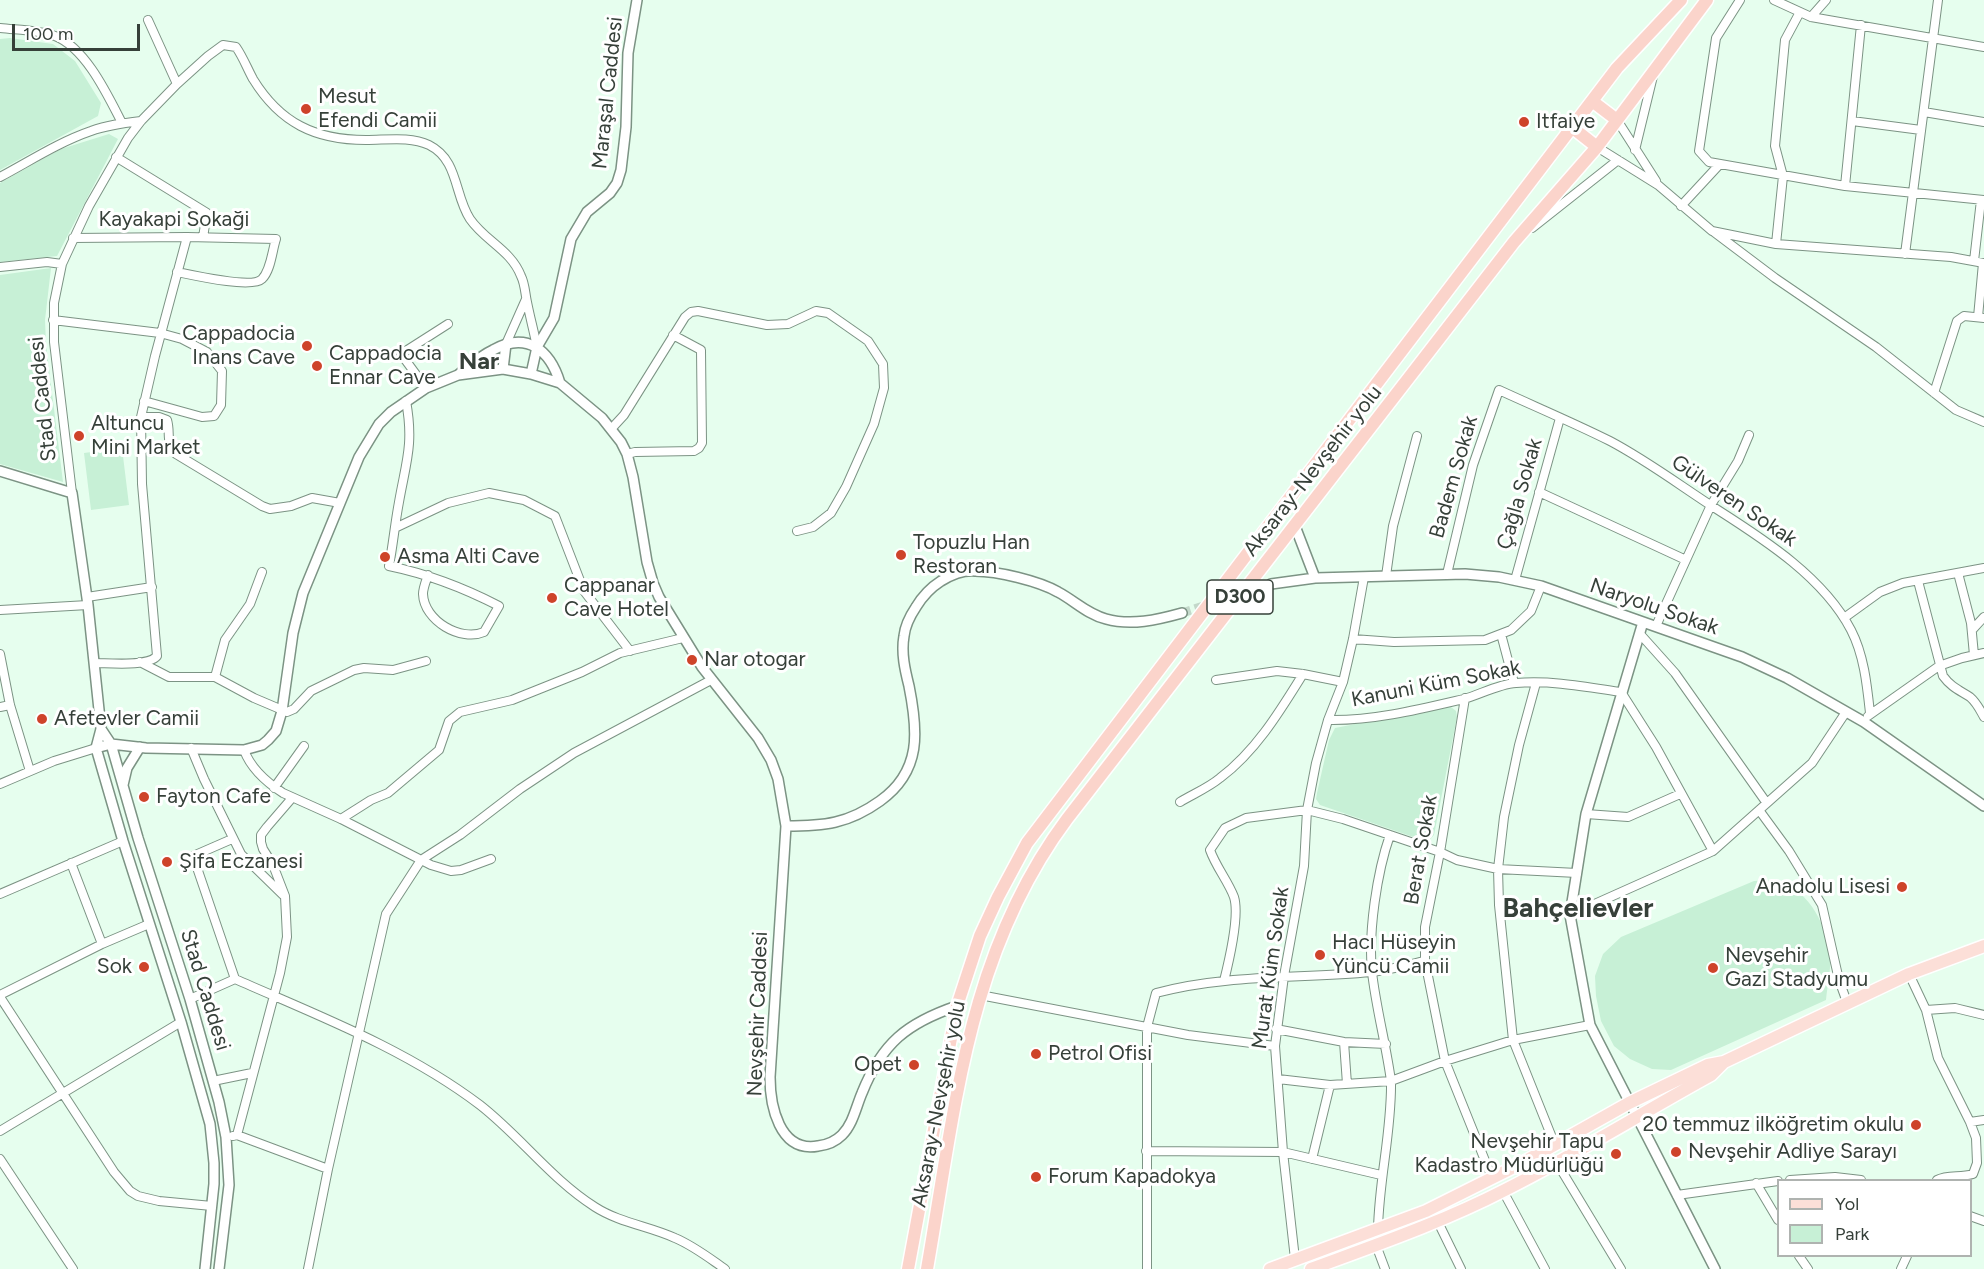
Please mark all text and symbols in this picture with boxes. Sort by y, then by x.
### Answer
scale bar [15,12,142,50]
street label: Maraşal Caddesi [587,15,629,171]
text: 100 m [23,23,73,45]
place label: Mesut Efendi Camii [318,84,437,134]
marker: Mesut Efendi Camii [299,102,313,116]
place label: Itfaiye [1536,109,1595,135]
marker: Itfaiye [1517,115,1531,129]
street label: Kayakapi Sokaği [99,207,249,233]
place label: Cappadocia Inans Cave [182,321,295,371]
street label: Stad Caddesi [24,335,62,463]
marker: Cappadocia Inans Cave [300,339,314,353]
place label: Cappadocia Ennar Cave [329,341,442,391]
district label: Nar [459,348,499,376]
marker: Cappadocia Ennar Cave [310,359,324,373]
street label: Aksaray-Nevşehir yolu [1238,380,1388,562]
place label: Altuncu Mini Market [91,411,200,461]
street label: Badem Sokak [1424,413,1484,541]
marker: Altuncu Mini Market [72,429,86,443]
street label: Çağla Sokak [1492,435,1548,553]
street label: Gülveren Sokak [1667,450,1801,552]
place label: Topuzlu Han Restoran [913,530,1030,580]
place label: Asma Alti Cave [397,544,539,570]
marker: Topuzlu Han Restoran [894,548,908,562]
marker: Asma Alti Cave [378,550,392,564]
place label: Cappanar Cave Hotel [564,573,669,623]
street label: Naryolu Sokak [1586,573,1722,641]
road number: D300 [1207,580,1273,614]
marker: Cappanar Cave Hotel [545,591,559,605]
place label: Nar otogar [704,647,806,673]
marker: Nar otogar [685,653,699,667]
street label: Kanuni Küm Sokak [1349,655,1523,713]
place label: Afetevler Camii [54,706,199,732]
marker: Afetevler Camii [35,712,49,726]
place label: Fayton Cafe [156,784,271,810]
marker: Fayton Cafe [137,790,151,804]
street label: Berat Sokak [1399,793,1443,907]
place label: Şifa Eczanesi [179,849,303,875]
marker: Şifa Eczanesi [160,855,174,869]
place label: Anadolu Lisesi [1756,874,1890,900]
marker: Anadolu Lisesi [1895,880,1909,894]
street label: Murat Küm Sokak [1247,885,1295,1051]
district label: Bahçelievler [1503,893,1653,925]
street label: Stad Caddesi [175,926,235,1054]
place label: Hacı Hüseyin Yüncü Camii [1332,930,1456,980]
street label: Nevşehir Caddesi [743,931,773,1097]
place label: Nevşehir Gazi Stadyumu [1725,943,1868,993]
marker: Hacı Hüseyin Yüncü Camii [1313,948,1327,962]
place label: Sok [97,954,132,980]
marker: Sok [137,960,151,974]
marker: Nevşehir Gazi Stadyumu [1706,961,1720,975]
street label: Aksaray-Nevşehir yolu [907,998,971,1210]
place label: Petrol Ofisi [1048,1041,1152,1067]
marker: Petrol Ofisi [1029,1047,1043,1061]
place label: Opet [854,1052,902,1078]
marker: Opet [907,1058,921,1072]
place label: 20 temmuz ilköğretim okulu [1642,1112,1904,1138]
marker: 20 temmuz ilköğretim okulu [1909,1118,1923,1132]
place label: Nevşehir Tapu Kadastro Müdürlüğü [1414,1129,1604,1179]
place label: Nevşehir Adliye Sarayı [1688,1139,1897,1165]
marker: Nevşehir Adliye Sarayı [1669,1145,1683,1159]
marker: Nevşehir Tapu Kadastro Müdürlüğü [1609,1147,1623,1161]
place label: Forum Kapadokya [1048,1164,1216,1190]
marker: Forum Kapadokya [1029,1170,1043,1184]
legend [1777,1179,1972,1257]
text: Yol [1835,1193,1859,1215]
text: Park [1835,1223,1869,1245]

